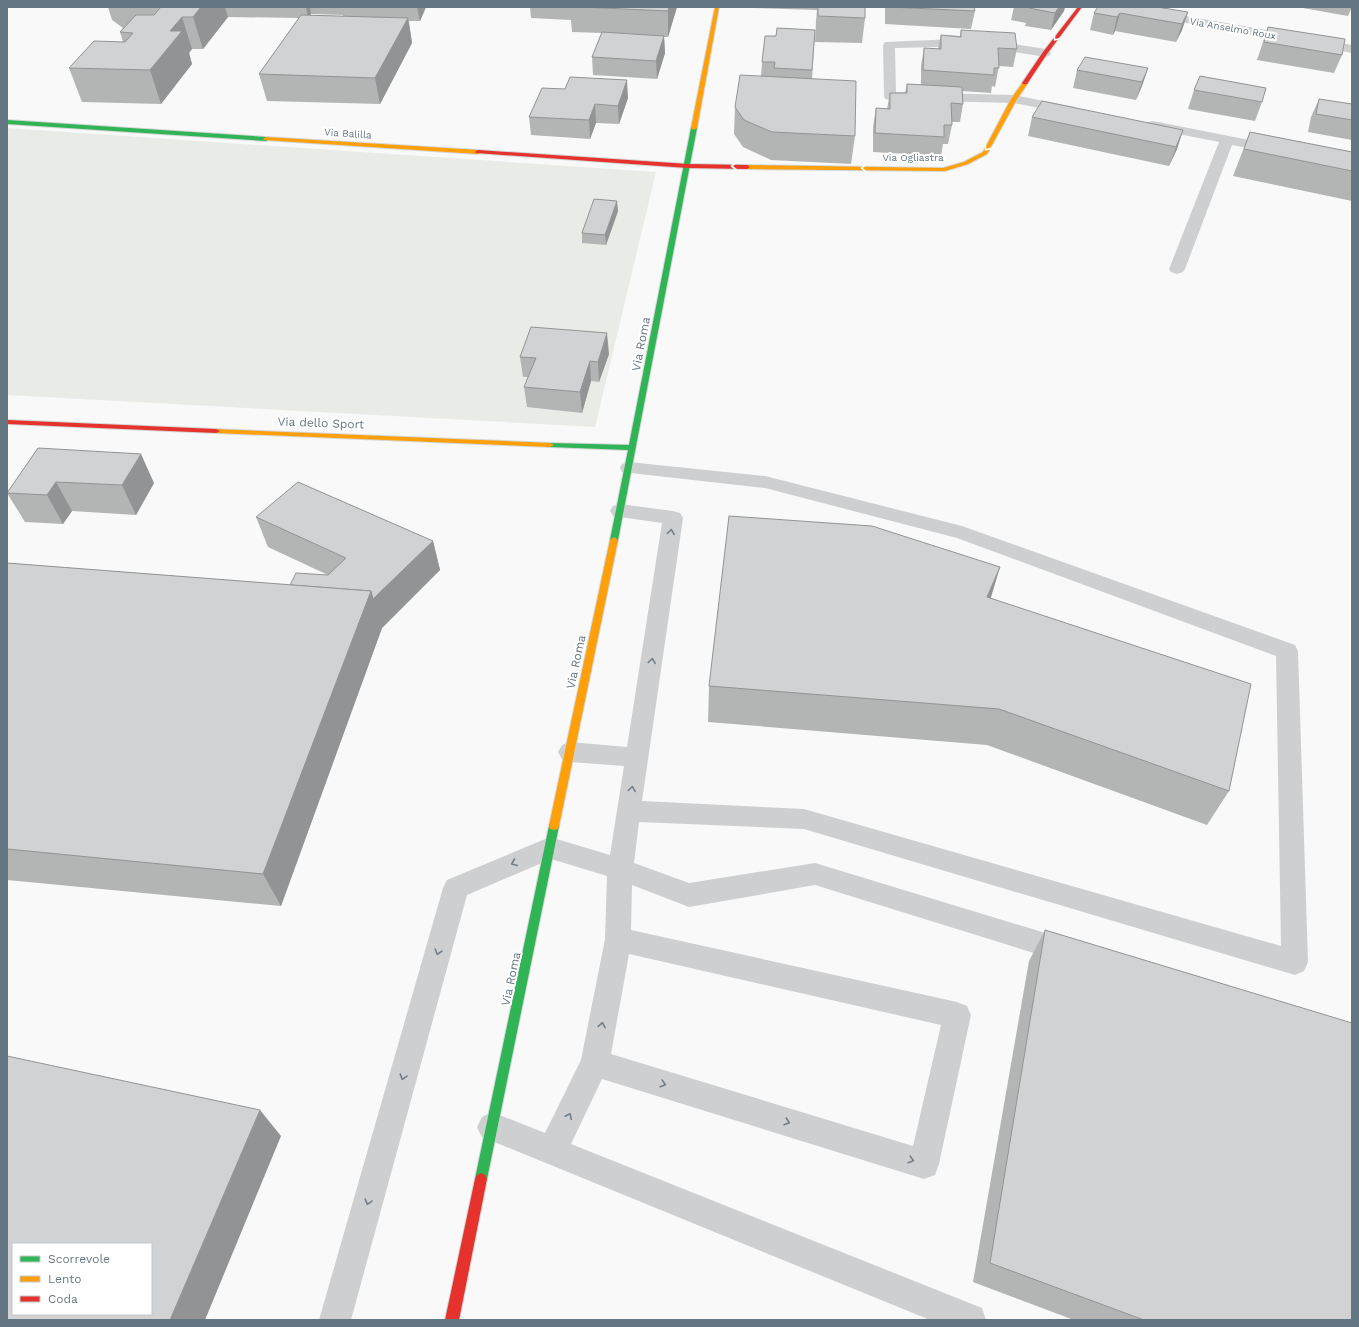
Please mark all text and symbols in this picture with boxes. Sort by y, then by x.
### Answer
street label: Via Anselmo Roux [1189,15,1277,41]
one-way arrow [1053,34,1061,41]
street label: Via Balilla [324,126,372,141]
one-way arrow [985,144,992,151]
street label: Via Ogliastra [882,152,944,163]
one-way arrow [731,162,737,170]
one-way arrow [861,164,867,172]
street label: Via Roma [629,316,653,372]
street label: Via dello Sport [277,414,365,432]
one-way arrow [666,529,675,535]
street label: Via Roma [563,634,589,690]
one-way arrow [647,658,656,664]
one-way arrow [627,786,636,792]
one-way arrow [511,858,519,866]
one-way arrow [434,948,443,955]
street label: Via Roma [498,951,524,1007]
one-way arrow [598,1021,606,1028]
one-way arrow [399,1074,408,1081]
one-way arrow [659,1079,666,1088]
one-way arrow [564,1113,572,1120]
one-way arrow [783,1117,790,1126]
one-way arrow [908,1155,915,1164]
one-way arrow [364,1199,373,1206]
legend [12,1243,152,1315]
text: Scorrevole [48,1252,110,1266]
text: Lento [48,1272,82,1286]
text: Coda [48,1292,78,1306]

